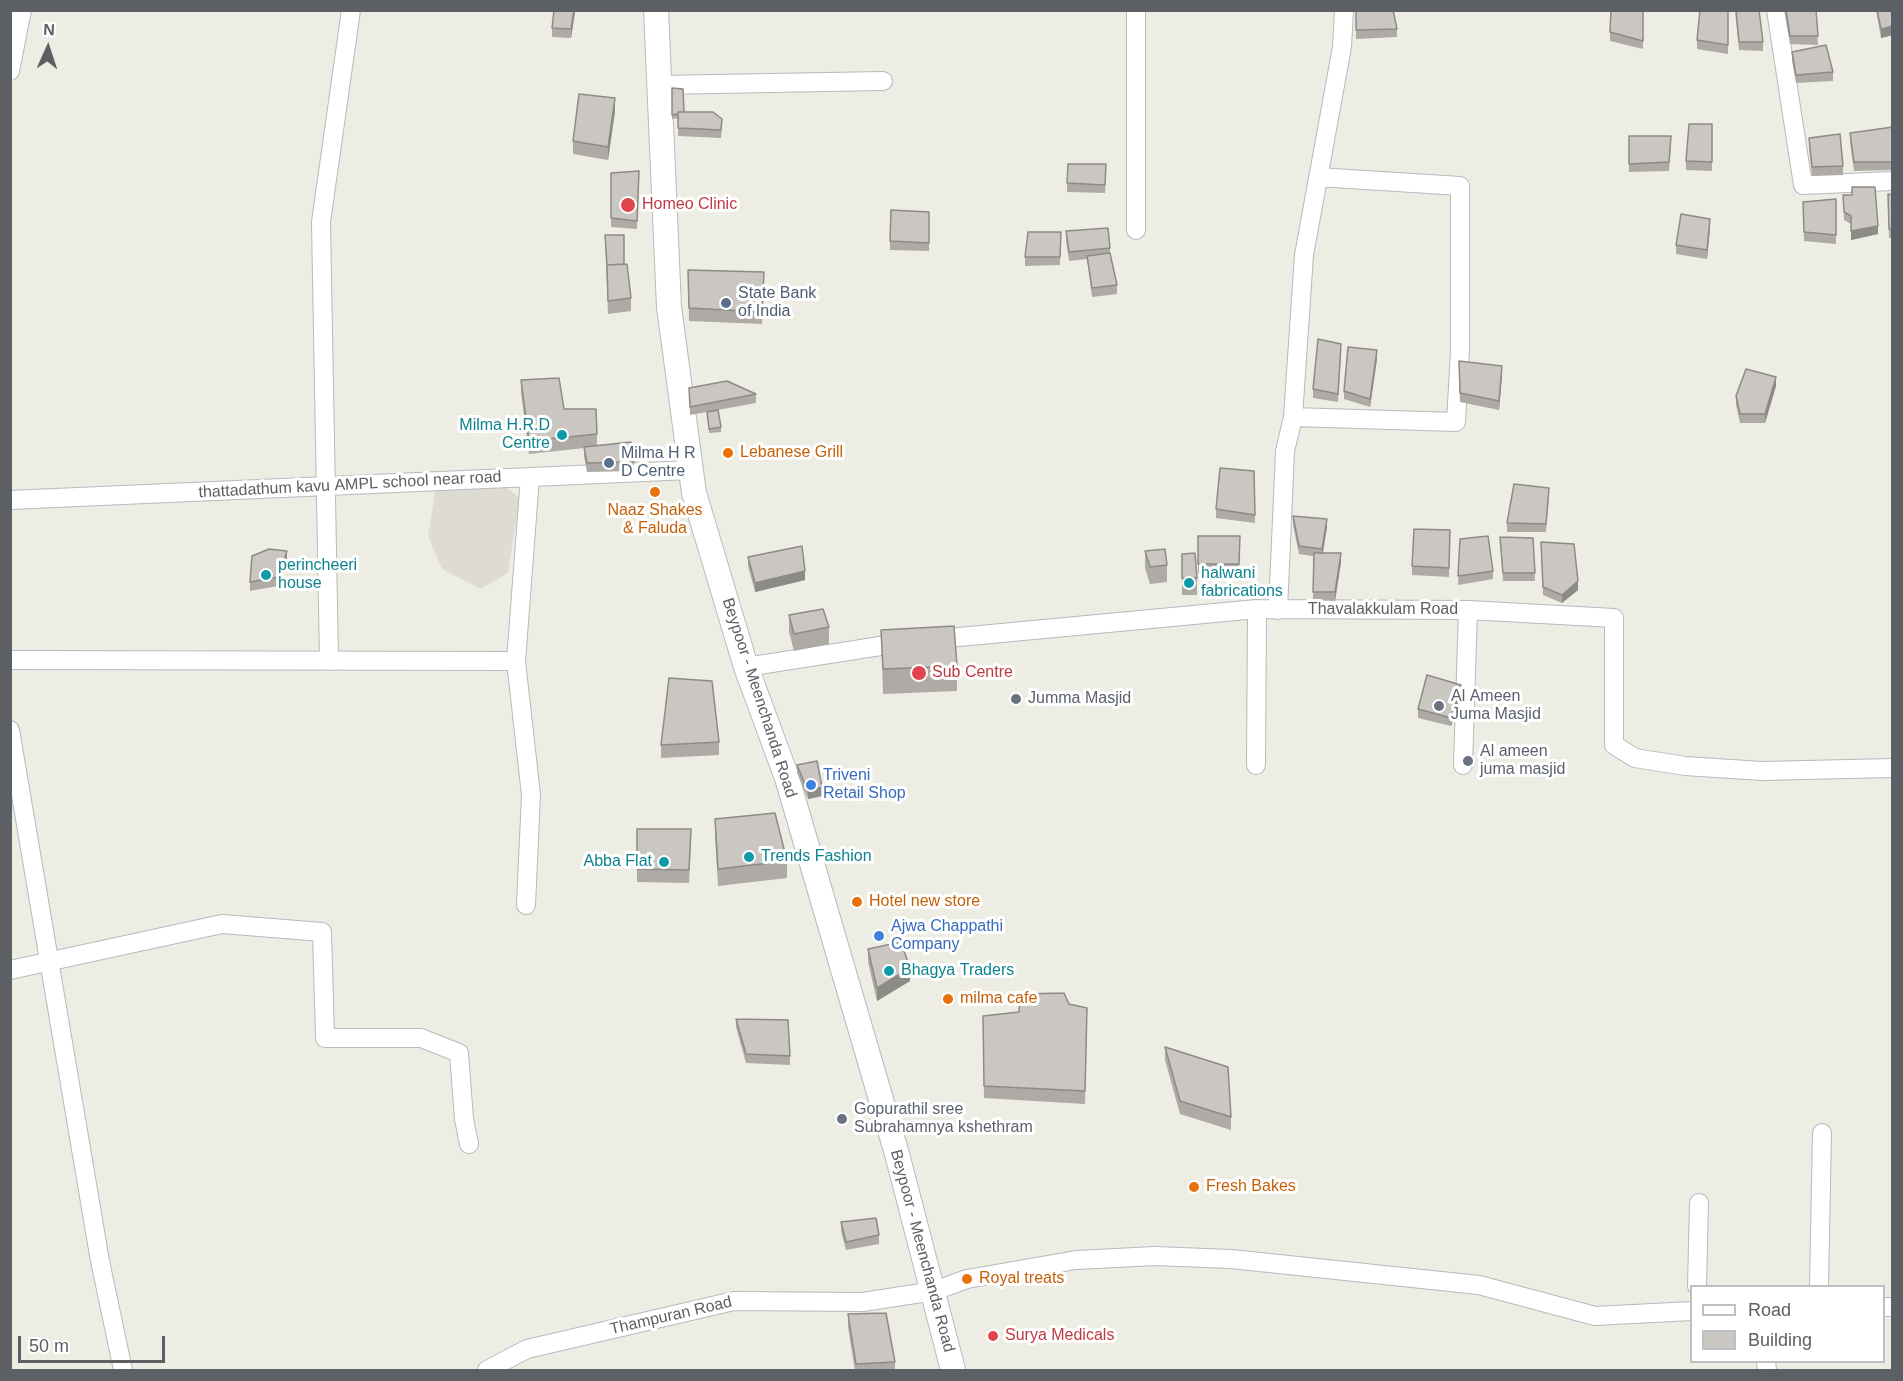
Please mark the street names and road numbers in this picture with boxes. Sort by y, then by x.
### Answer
street label: thattadathum kavu AMPL school near road [198,467,502,503]
street label: Beypoor - Meenchanda Road [718,596,800,800]
street label: Thavalakkulam Road [1308,600,1458,620]
street label: Beypoor - Meenchanda Road [886,1148,958,1354]
street label: Thampuran Road [608,1293,734,1339]

